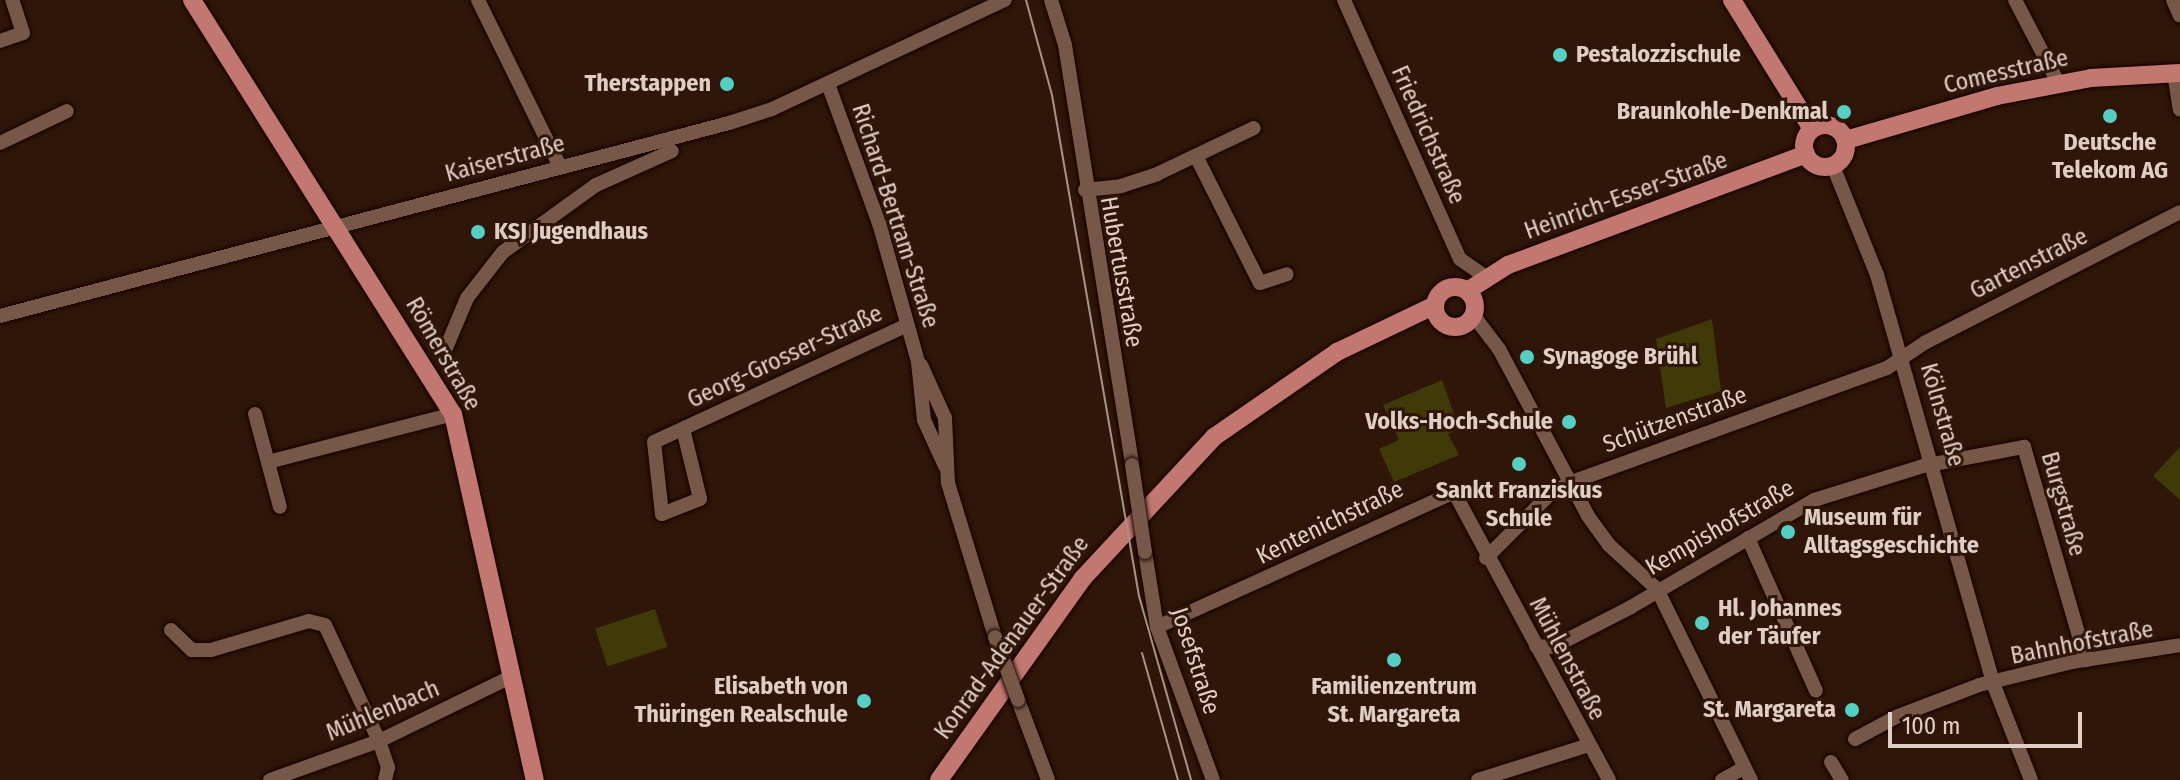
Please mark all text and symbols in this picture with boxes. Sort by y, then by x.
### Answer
place label: Pestalozzischule [1576,41,1741,69]
street label: Comesstraße [1941,44,2071,100]
marker: Pestalozzischule [1551,46,1569,64]
street label: Friedrichstraße [1385,61,1471,209]
place label: Therstappen [584,70,711,98]
marker: Therstappen [718,75,736,93]
place label: Braunkohle-Denkmal [1617,98,1828,126]
street label: Richard-Bertram-Straße [845,100,945,332]
marker: Braunkohle-Denkmal [1835,103,1853,121]
marker: Deutsche Telekom AG [2101,107,2119,125]
street label: Kaiserstraße [442,129,568,189]
place label: Deutsche Telekom AG [2052,129,2168,185]
street label: Heinrich-Esser-Straße [1521,146,1731,246]
street label: Hubertusstraße [1094,194,1148,350]
place label: KSJ Jugendhaus [494,218,648,246]
street label: Gartenstraße [1965,222,2093,306]
marker: KSJ Jugendhaus [469,223,487,241]
street label: Römerstraße [399,292,487,416]
street label: Georg-Grosser-Straße [683,299,887,415]
place label: Synagoge Brühl [1543,343,1697,371]
marker: Synagoge Brühl [1518,348,1536,366]
street label: Kölnstraße [1914,360,1970,470]
street label: Schützenstraße [1599,381,1751,459]
place label: Volks-Hoch-Schule [1365,408,1553,436]
marker: Volks-Hoch-Schule [1560,413,1578,431]
street label: Burgstraße [2034,449,2092,559]
marker: Sankt Franziskus Schule [1510,455,1528,473]
street label: Kempishofstraße [1641,474,1799,582]
street label: Kentenichstraße [1252,475,1408,571]
place label: Sankt Franziskus Schule [1436,477,1602,533]
place label: Museum für Alltagsgeschichte [1804,504,1979,560]
marker: Museum für Alltagsgeschichte [1779,523,1797,541]
street label: Konrad-Adenauer-Straße [929,531,1095,745]
street label: Mühlenstraße [1523,593,1611,725]
place label: Hl. Johannes der Täufer [1718,595,1842,651]
street label: Josefstraße [1164,604,1226,718]
marker: Hl. Johannes der Täufer [1693,614,1711,632]
street label: Bahnhofstraße [2008,615,2156,671]
marker: Familienzentrum St. Margareta [1385,651,1403,669]
place label: Elisabeth von Thüringen Realschule [635,673,848,729]
place label: Familienzentrum St. Margareta [1311,673,1477,729]
street label: Mühlenbach [322,674,444,748]
marker: Elisabeth von Thüringen Realschule [855,692,873,710]
place label: St. Margareta [1703,696,1836,724]
scale bar [1892,696,2086,746]
marker: St. Margareta [1843,701,1861,719]
text: 100 m [1902,712,1960,740]

